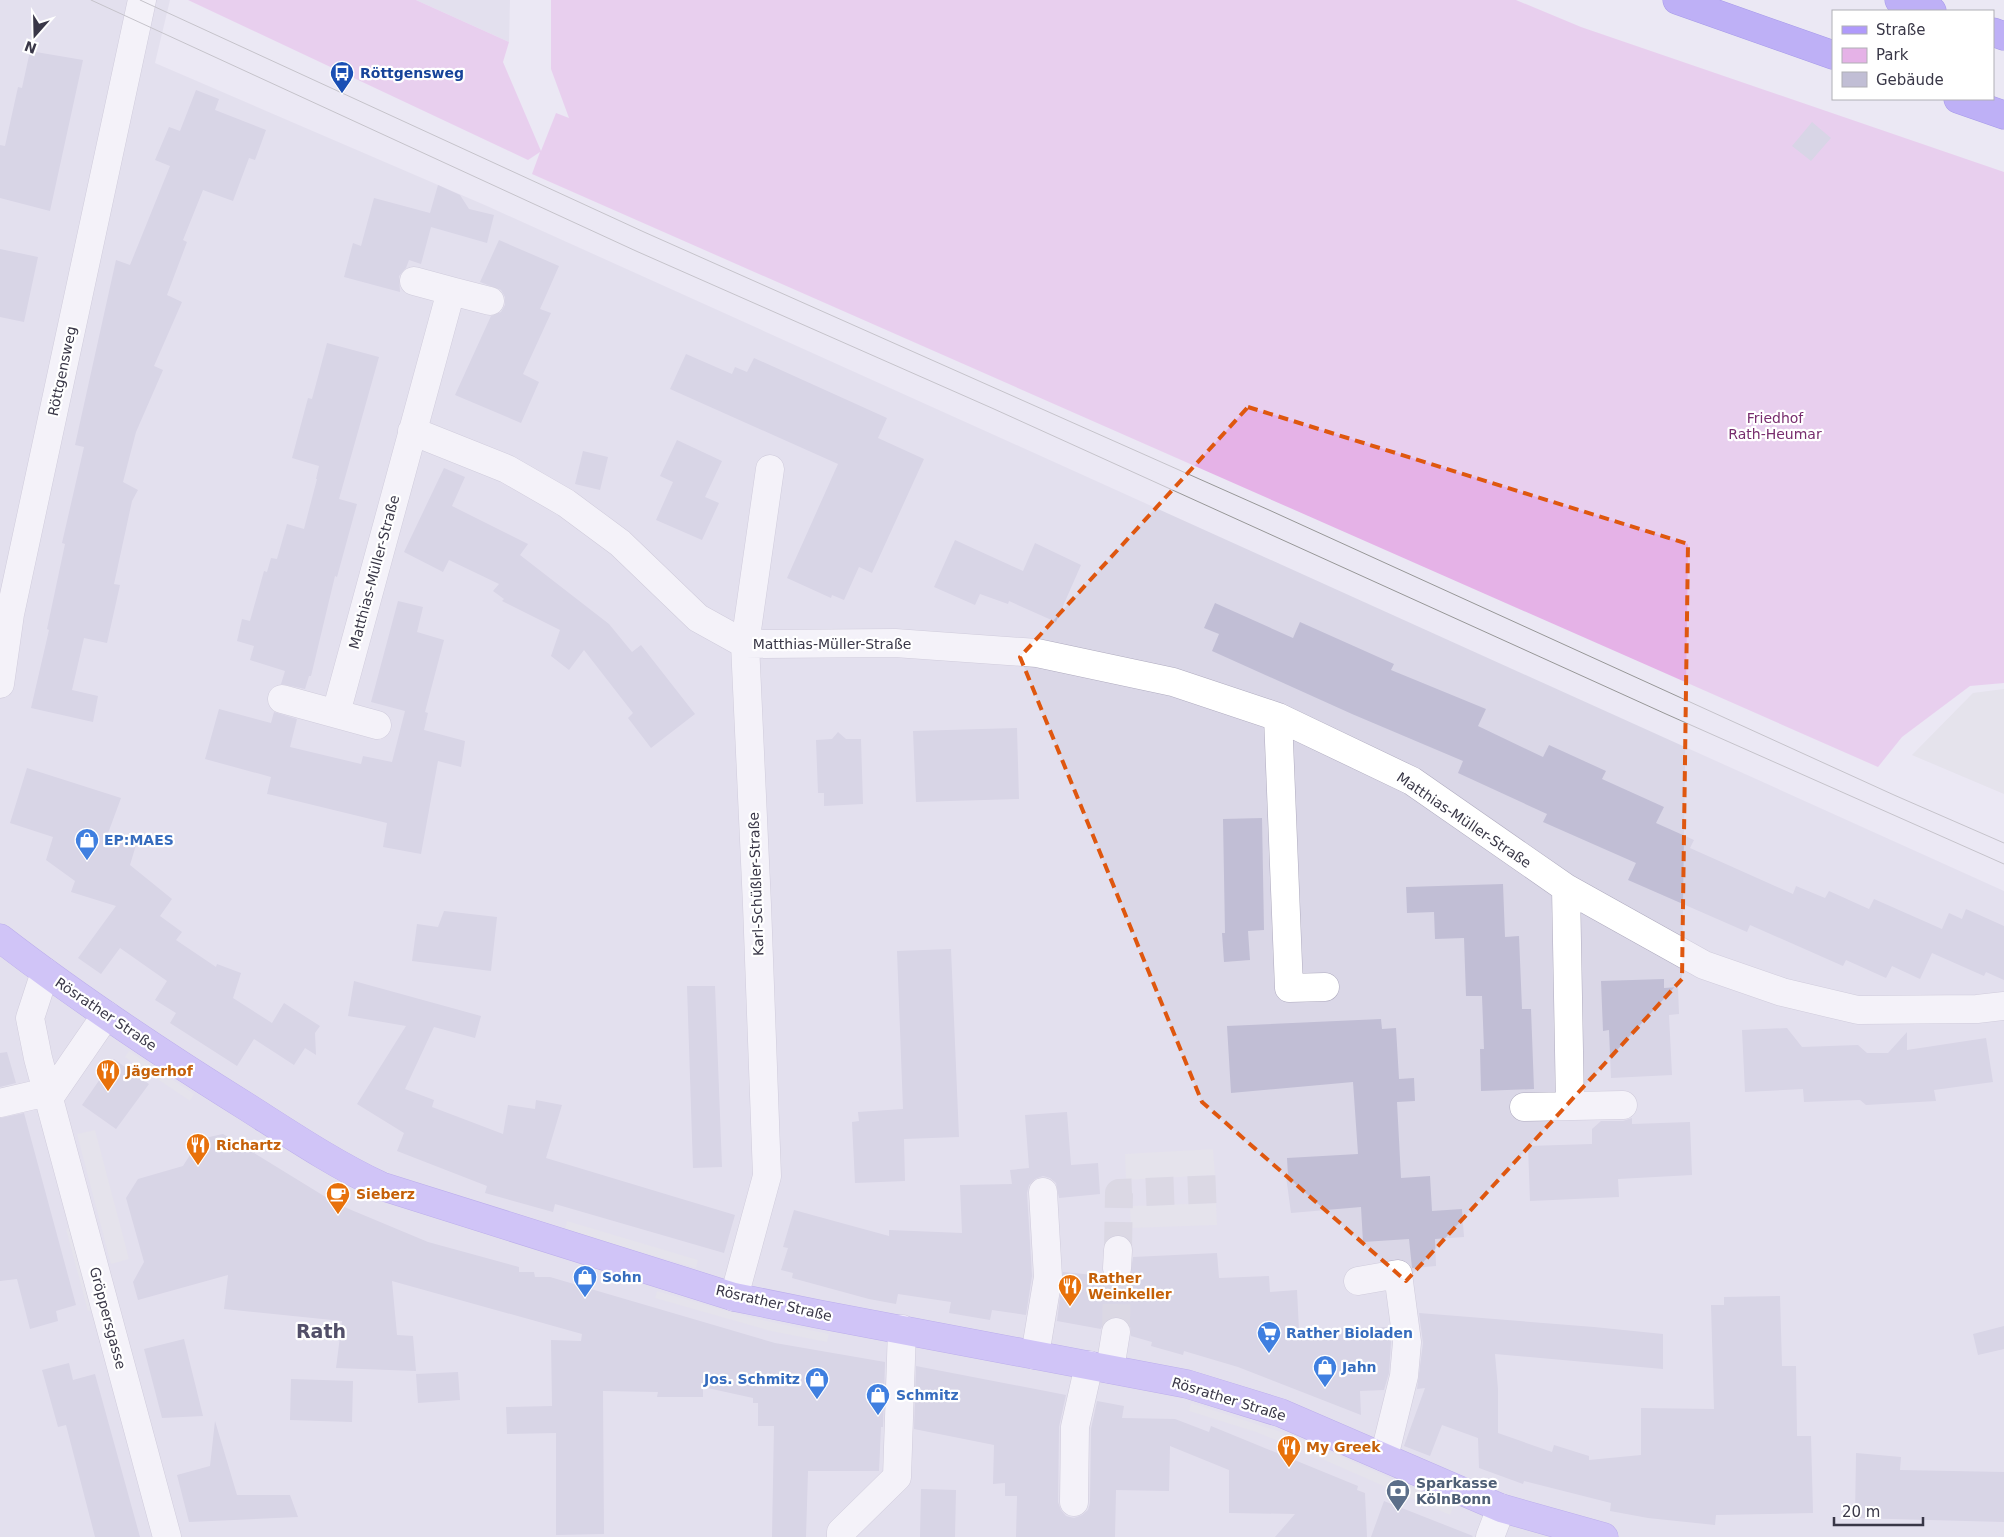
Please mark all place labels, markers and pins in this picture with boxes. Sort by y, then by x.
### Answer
bus stop icon: Röttgensweg [329,60,355,94]
place label: Röttgensweg [360,65,464,81]
shop icon: EP:MAES [74,827,100,861]
place label: EP:MAES [104,832,174,848]
restaurant icon: Jägerhof [95,1058,121,1092]
place label: Jägerhof [125,1063,194,1079]
restaurant icon: Richartz [185,1132,211,1166]
place label: Richartz [216,1137,281,1153]
cafe icon: Sieberz [325,1181,351,1215]
place label: Sieberz [356,1186,415,1202]
shop icon: Sohn [572,1264,598,1298]
place label: Sohn [602,1269,642,1285]
place label: Rather Weinkeller [1088,1270,1172,1302]
restaurant icon: Rather Weinkeller [1057,1273,1083,1307]
supermarket icon: Rather Bioladen [1256,1320,1282,1354]
place label: Rather Bioladen [1286,1325,1413,1341]
shop icon: Jahn [1312,1354,1338,1388]
place label: Jahn [1341,1359,1377,1375]
shop icon: Jos. Schmitz [804,1366,830,1400]
place label: Jos. Schmitz [703,1371,800,1387]
shop icon: Schmitz [865,1382,891,1416]
place label: Schmitz [896,1387,959,1403]
restaurant icon: My Greek [1276,1434,1302,1468]
place label: My Greek [1306,1439,1381,1455]
place label: Sparkasse KölnBonn [1416,1475,1497,1507]
bank icon: Sparkasse KölnBonn [1385,1478,1411,1512]

